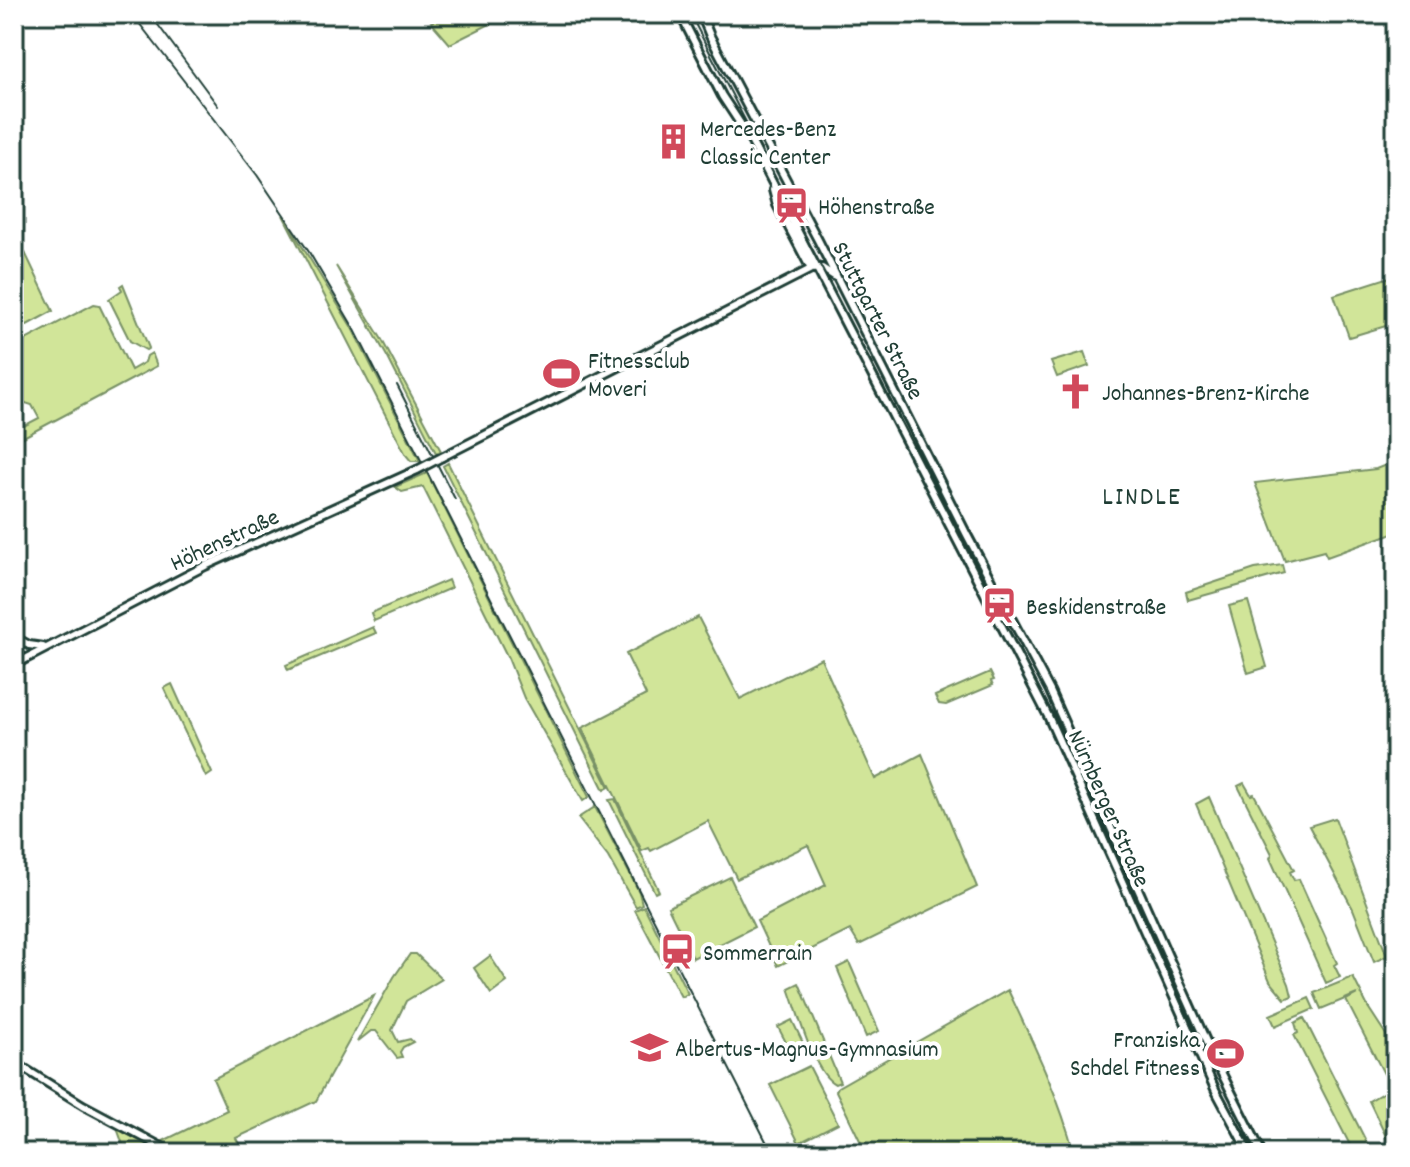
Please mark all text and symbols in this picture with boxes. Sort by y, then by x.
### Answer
place label: Mercedes-Benz Classic Center [700,114,836,176]
building icon: Mercedes-Benz Classic Center [655,123,693,161]
station icon: Höhenstraße [773,187,811,225]
place label: Höhenstraße [818,192,935,226]
street label: Stuttgarter Straße [822,236,931,406]
place label: Fitnessclub Moveri [588,346,690,408]
sports icon: Fitnessclub Moveri [543,355,581,393]
church icon: Johannes-Brenz-Kirche [1057,373,1095,411]
place label: Johannes-Brenz-Kirche [1102,378,1310,412]
district label: LINDLE [1102,480,1182,517]
street label: Höhenstraße [165,502,285,582]
station icon: Beskidenstraße [981,587,1019,625]
place label: Beskidenstraße [1026,592,1166,626]
street label: Nürnberger Straße [1057,725,1157,893]
station icon: Sommerrain [658,933,696,971]
place label: Sommerrain [703,938,812,972]
place label: Franziska Schdel Fitness [1070,1025,1201,1087]
school or university icon: Albertus-Magnus-Gymnasium [630,1029,668,1067]
place label: Albertus-Magnus-Gymnasium [675,1034,939,1068]
sports icon: Franziska Schdel Fitness [1207,1034,1245,1072]

